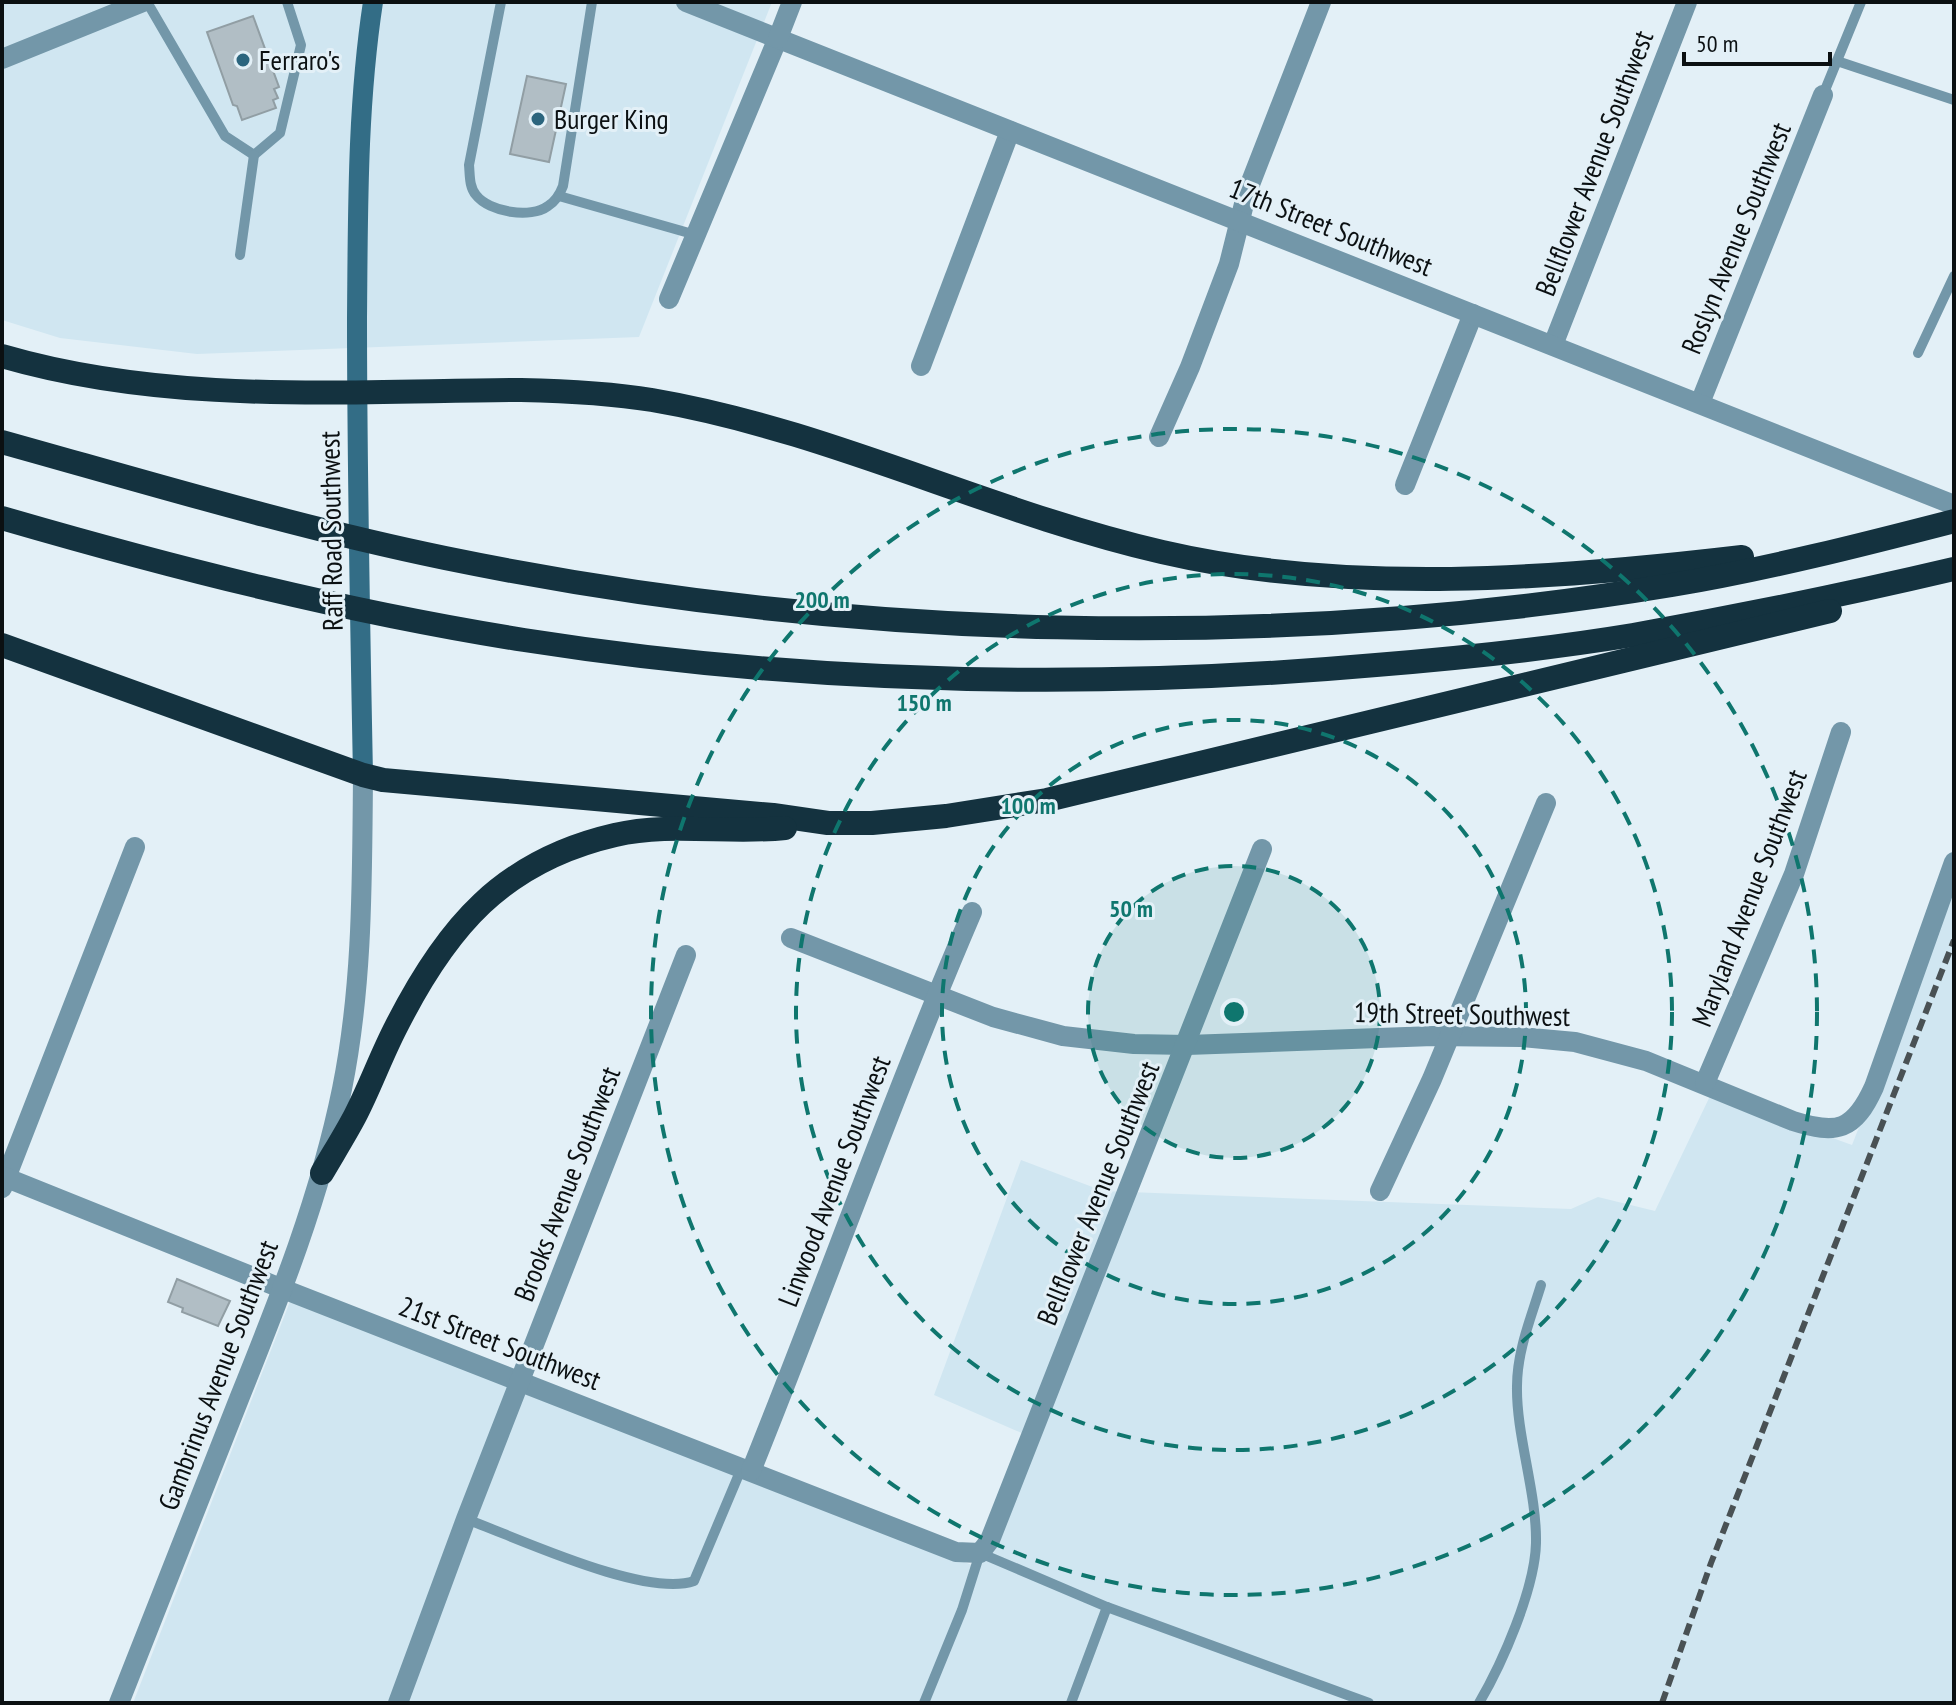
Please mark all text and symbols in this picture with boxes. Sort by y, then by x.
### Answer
scale bar [1684,16,1830,66]
street label: Bellflower Avenue Southwest [1526,25,1661,301]
text: 50 m [1696,28,1738,59]
place label: Ferraro's [259,41,340,78]
marker: Ferraro's [234,51,252,69]
place label: Burger King [554,100,669,137]
marker: Burger King [529,110,547,128]
street label: Roslyn Avenue Southwest [1672,116,1799,359]
street label: 17th Street Southwest [1224,169,1439,284]
street label: Raff Road Southwest [310,430,351,631]
text: 200 m [794,584,850,615]
text: 150 m [896,687,952,718]
street label: Maryland Avenue Southwest [1682,764,1815,1032]
text: 100 m [1000,790,1056,821]
text: 50 m [1109,893,1153,924]
street label: 19th Street Southwest [1354,993,1571,1034]
centre of rings [1220,998,1248,1026]
street label: Linwood Avenue Southwest [769,1050,899,1312]
street label: Bellflower Avenue Southwest [1028,1055,1168,1330]
street label: Brooks Avenue Southwest [505,1061,628,1306]
street label: Gambrinus Avenue Southwest [149,1234,286,1515]
street label: 21st Street Southwest [394,1287,607,1398]

